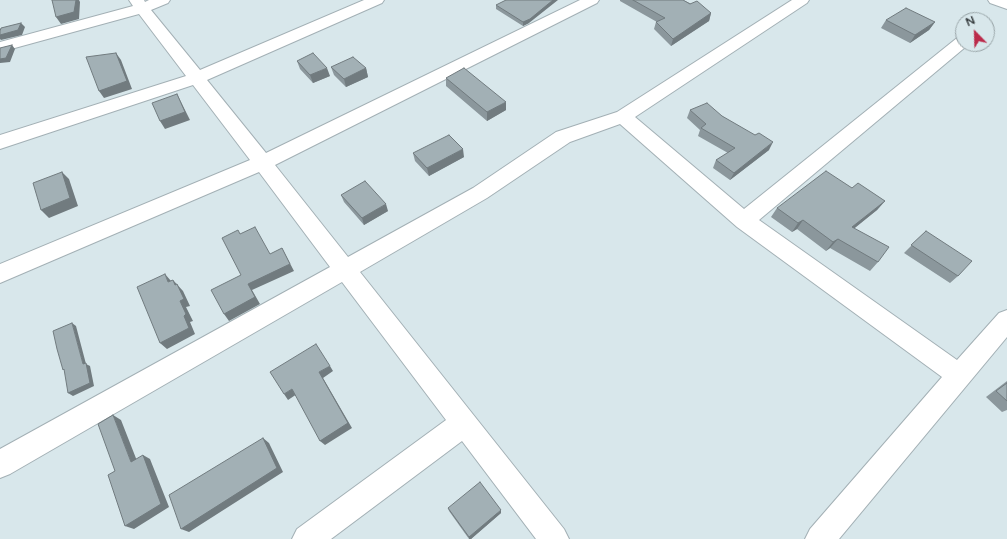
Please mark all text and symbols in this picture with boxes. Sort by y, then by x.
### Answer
north arrow [955,12,995,52]
text: N [964,14,977,29]

